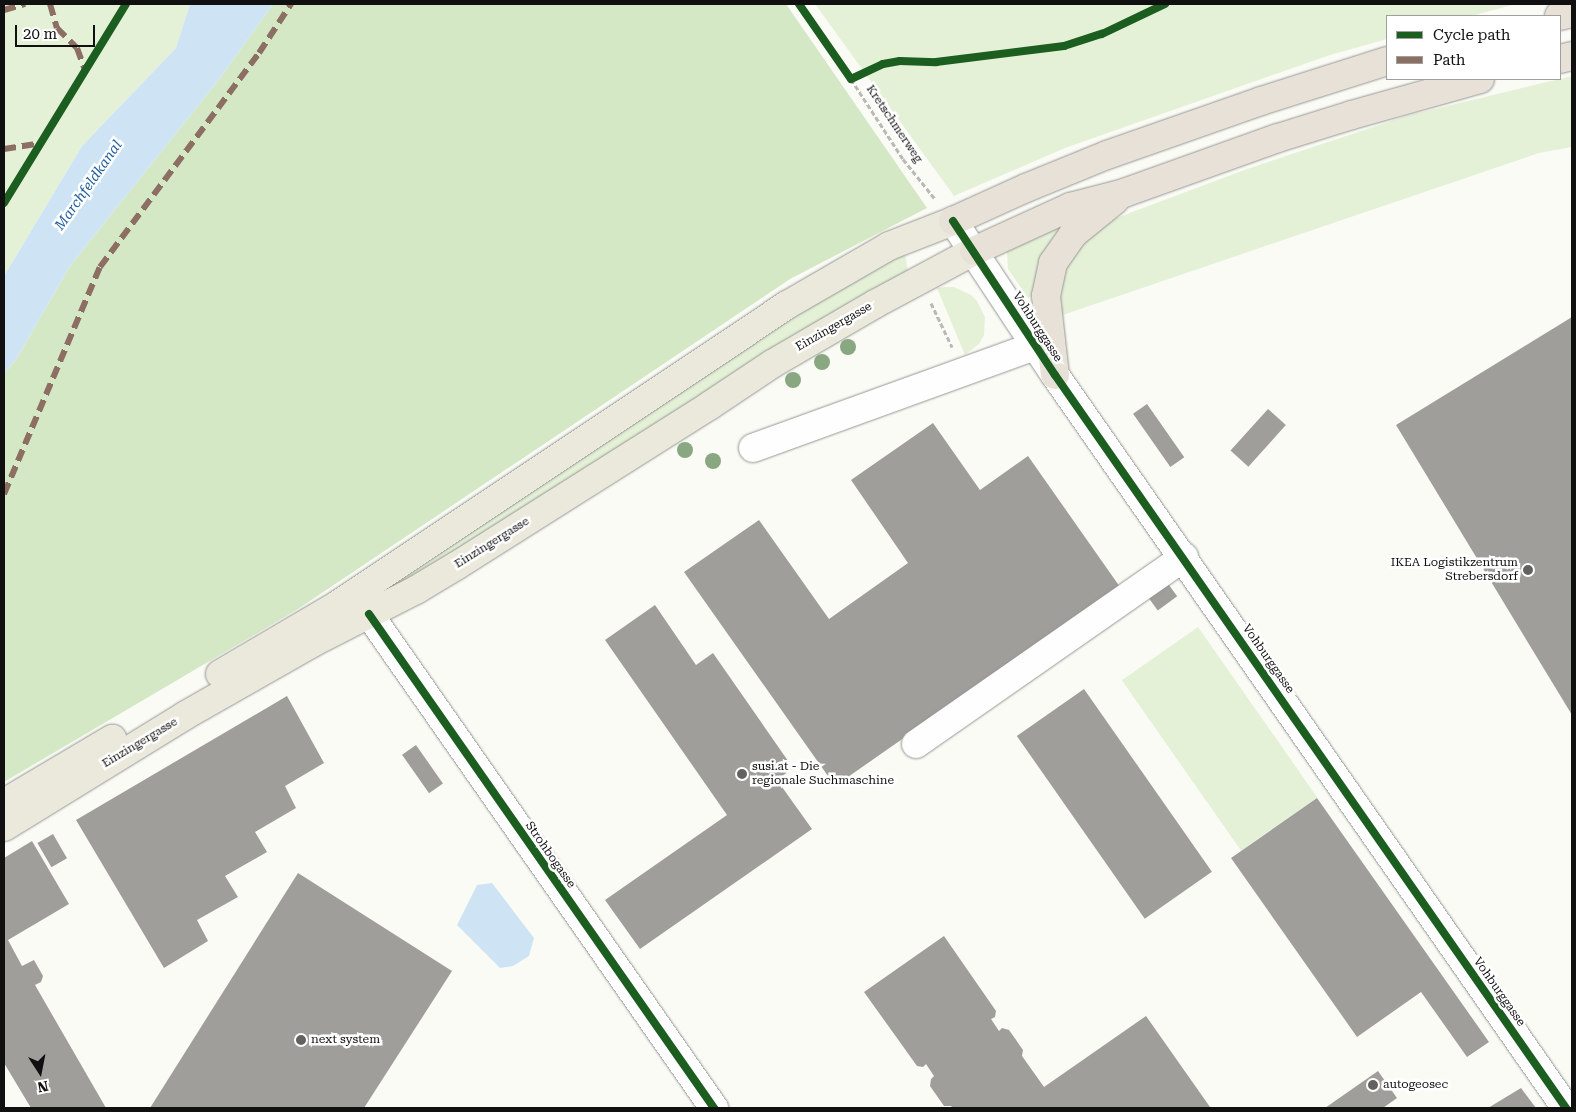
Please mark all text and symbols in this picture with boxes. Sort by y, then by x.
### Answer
scale bar [18,15,98,47]
legend [1386,15,1561,80]
text: 20 m [23,25,57,43]
text: Cycle path [1433,26,1510,44]
text: Path [1433,51,1466,69]
street label: Kretschmerweg [863,82,925,166]
water label: Marchfeldkanal [51,137,125,233]
street label: Vohburggasse [1009,289,1065,365]
street label: Einzingergasse [793,299,875,355]
street label: Einzingergasse [452,514,532,572]
place label: IKEA Logistikzentrum Strebersdorf [1391,556,1518,584]
marker: IKEA Logistikzentrum Strebersdorf [1522,564,1534,576]
street label: Vohburggasse [1239,622,1297,696]
street label: Einzingergasse [100,715,180,771]
place label: susi.at - Die regionale Suchmaschine [752,760,894,788]
marker: susi.at - Die regionale Suchmaschine [736,768,748,780]
street label: Strohbogasse [522,819,578,891]
street label: Vohburggasse [1470,955,1528,1029]
place label: next system [311,1033,380,1047]
marker: next system [295,1034,307,1046]
north arrow [15,1047,65,1097]
text: N [36,1078,50,1096]
place label: autogeosec [1383,1078,1448,1092]
marker: autogeosec [1367,1079,1379,1091]

